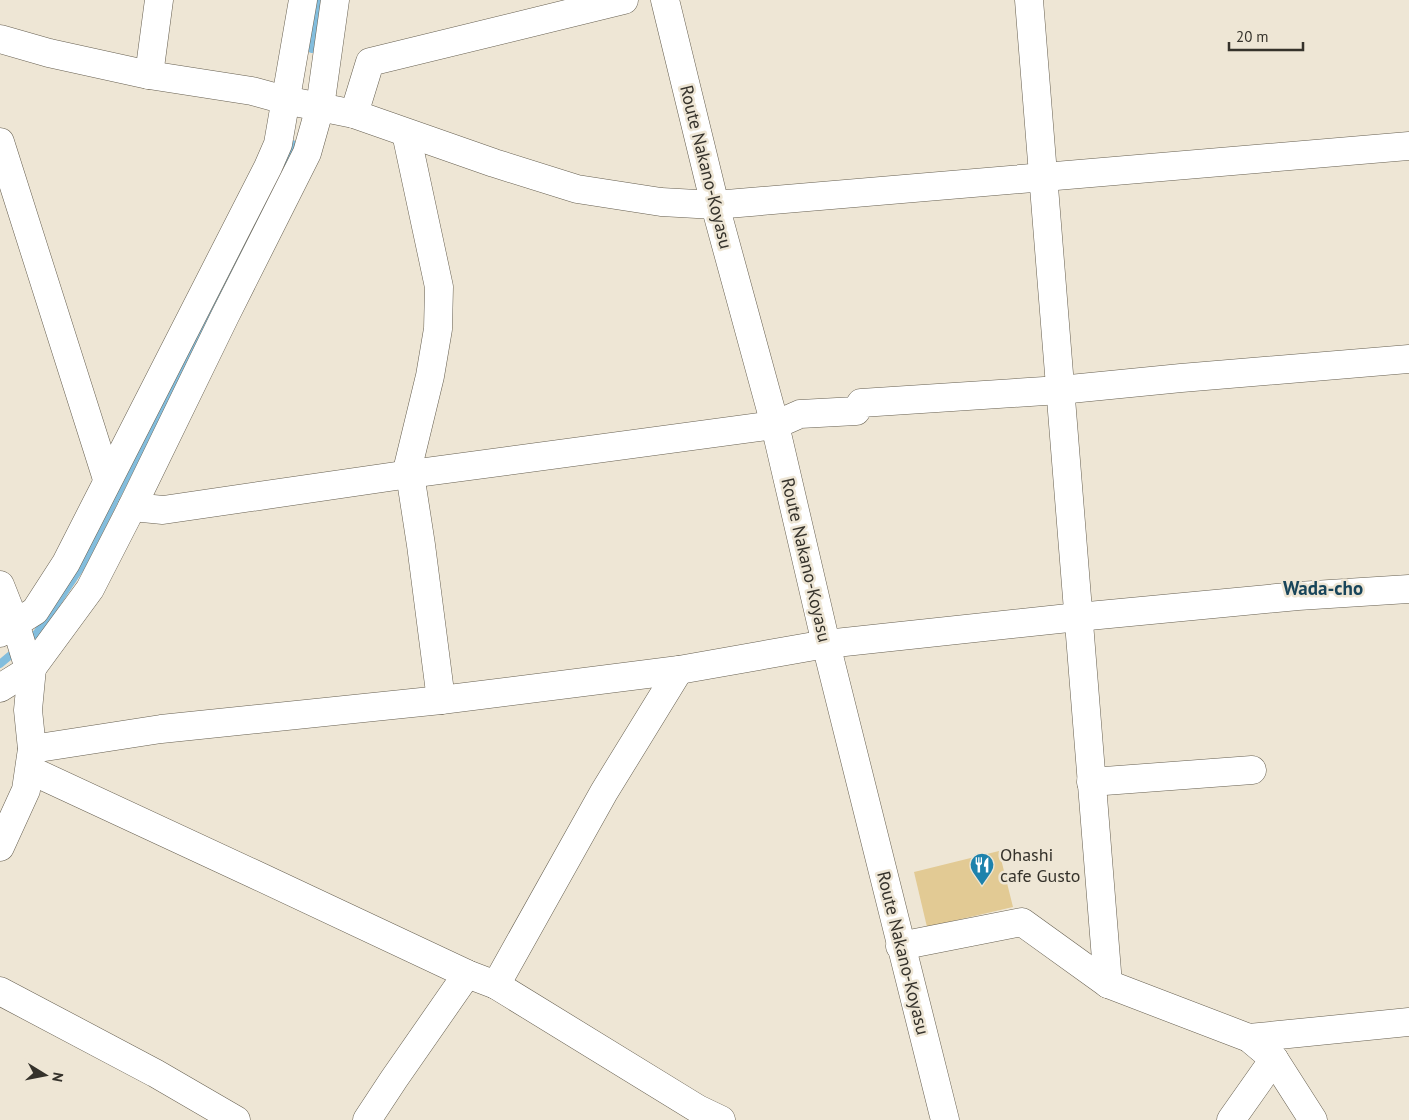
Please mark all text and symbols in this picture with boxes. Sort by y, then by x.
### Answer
scale bar [1229,20,1303,52]
text: 20 m [1236,27,1269,46]
street label: Route Nakano-Koyasu [675,83,738,251]
street label: Route Nakano-Koyasu [776,476,837,644]
district label: Wada-cho [1283,576,1363,600]
place label: Ohashi cafe Gusto [1000,843,1080,887]
restaurant icon: Ohashi cafe Gusto [969,852,995,886]
street label: Route Nakano-Koyasu [872,869,935,1037]
north arrow [20,1050,70,1100]
text: N [48,1071,67,1083]

